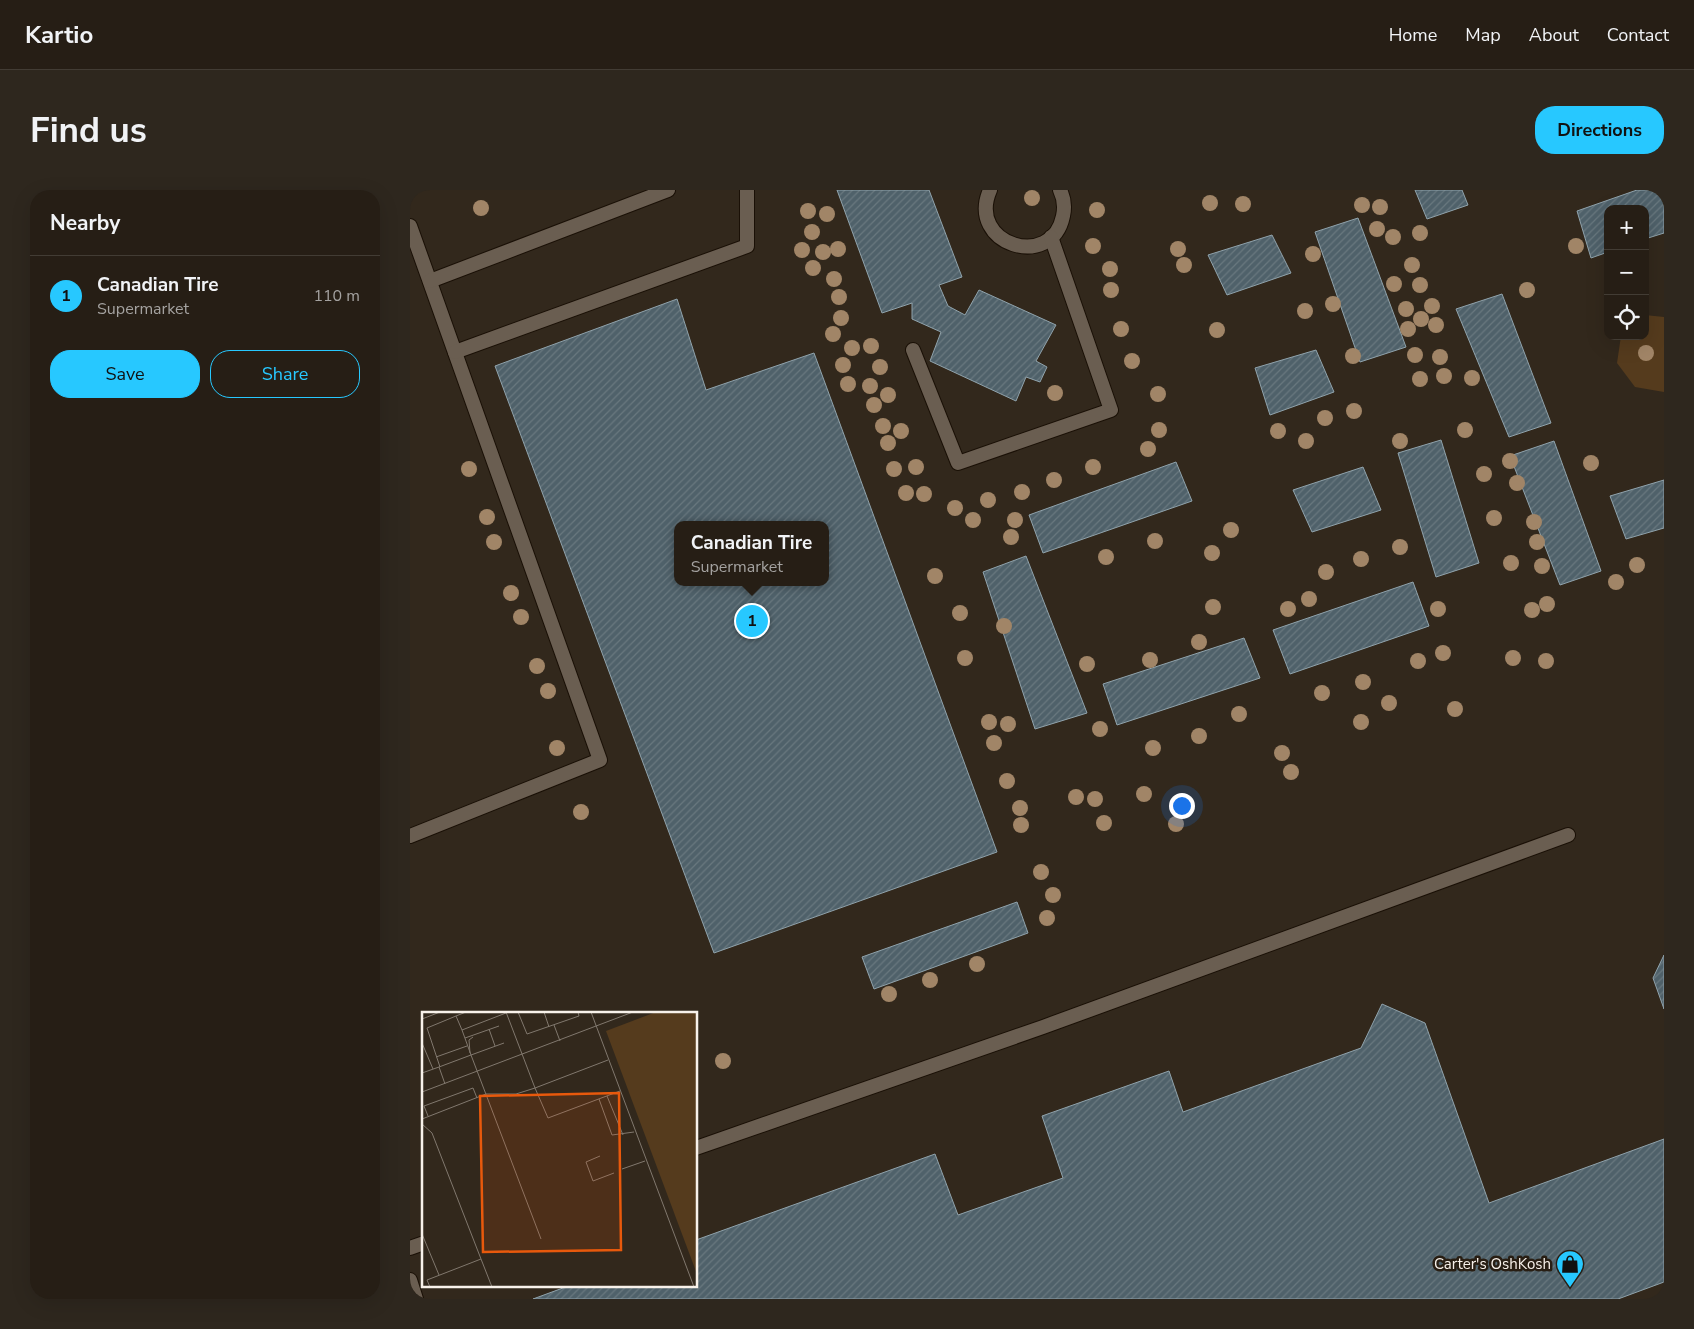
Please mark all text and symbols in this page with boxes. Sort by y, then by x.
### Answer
text: Kartio [25,19,93,51]
text: Home [1389,23,1437,47]
text: Map [1465,23,1501,47]
text: About [1529,23,1579,47]
text: Contact [1607,23,1669,47]
button: Directions [1535,106,1664,154]
text: Find us [30,107,147,154]
map controls [1604,205,1649,340]
button: + [1604,205,1649,250]
text: Nearby [50,209,120,237]
button: − [1604,250,1649,295]
text: Canadian Tire [97,272,219,298]
text: 1 [61,285,71,307]
text: 110 m [313,285,360,307]
button: locate [1604,295,1649,340]
text: Supermarket [97,298,189,320]
button: Save [50,350,200,398]
button: Share [210,350,360,398]
popup [674,521,829,586]
text: Canadian Tire [691,530,812,556]
text: Supermarket [691,556,783,578]
pin: 1 [736,602,768,640]
your location [1169,793,1195,819]
inset map [422,1012,698,1286]
shop icon: Carter's OshKosh [1555,1249,1585,1288]
place label: Carter's OshKosh [1434,1254,1551,1274]

